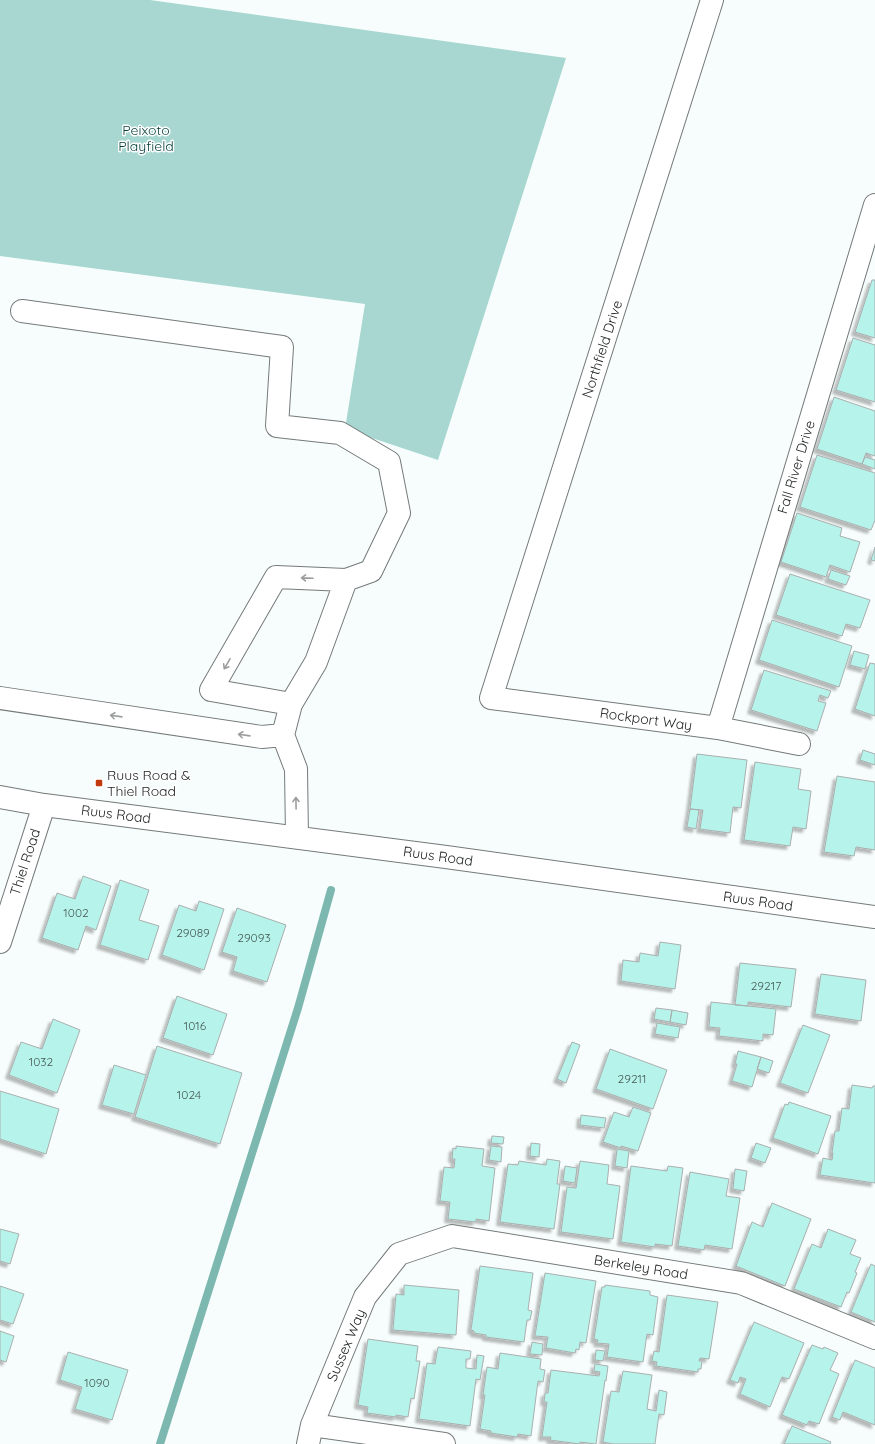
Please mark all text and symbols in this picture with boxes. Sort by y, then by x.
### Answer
park label: Peixoto Playfield [118,121,174,155]
street label: Northfield Drive [578,298,626,400]
street label: Fall River Drive [773,418,819,516]
one-way arrow [301,575,314,582]
one-way arrow [222,658,230,670]
street label: Rockport Way [599,704,693,734]
one-way arrow [110,712,123,720]
one-way arrow [238,731,251,739]
place label: Ruus Road & Thiel Road [107,766,191,800]
marker: Ruus Road & Thiel Road [94,778,104,788]
one-way arrow [293,797,300,810]
street label: Ruus Road [80,801,152,827]
street label: Thiel Road [6,826,44,898]
street label: Ruus Road [402,842,474,870]
street label: Ruus Road [722,887,794,915]
house number: 1002 [63,905,89,920]
house number: 29089 [176,925,210,940]
house number: 29093 [237,930,271,945]
house number: 29217 [751,978,781,993]
house number: 1016 [184,1018,207,1033]
house number: 1032 [29,1054,54,1069]
house number: 29211 [618,1071,646,1086]
house number: 1024 [177,1087,201,1102]
street label: Berkeley Road [593,1251,689,1283]
street label: Sussex Way [323,1306,369,1384]
house number: 1090 [84,1375,110,1390]

